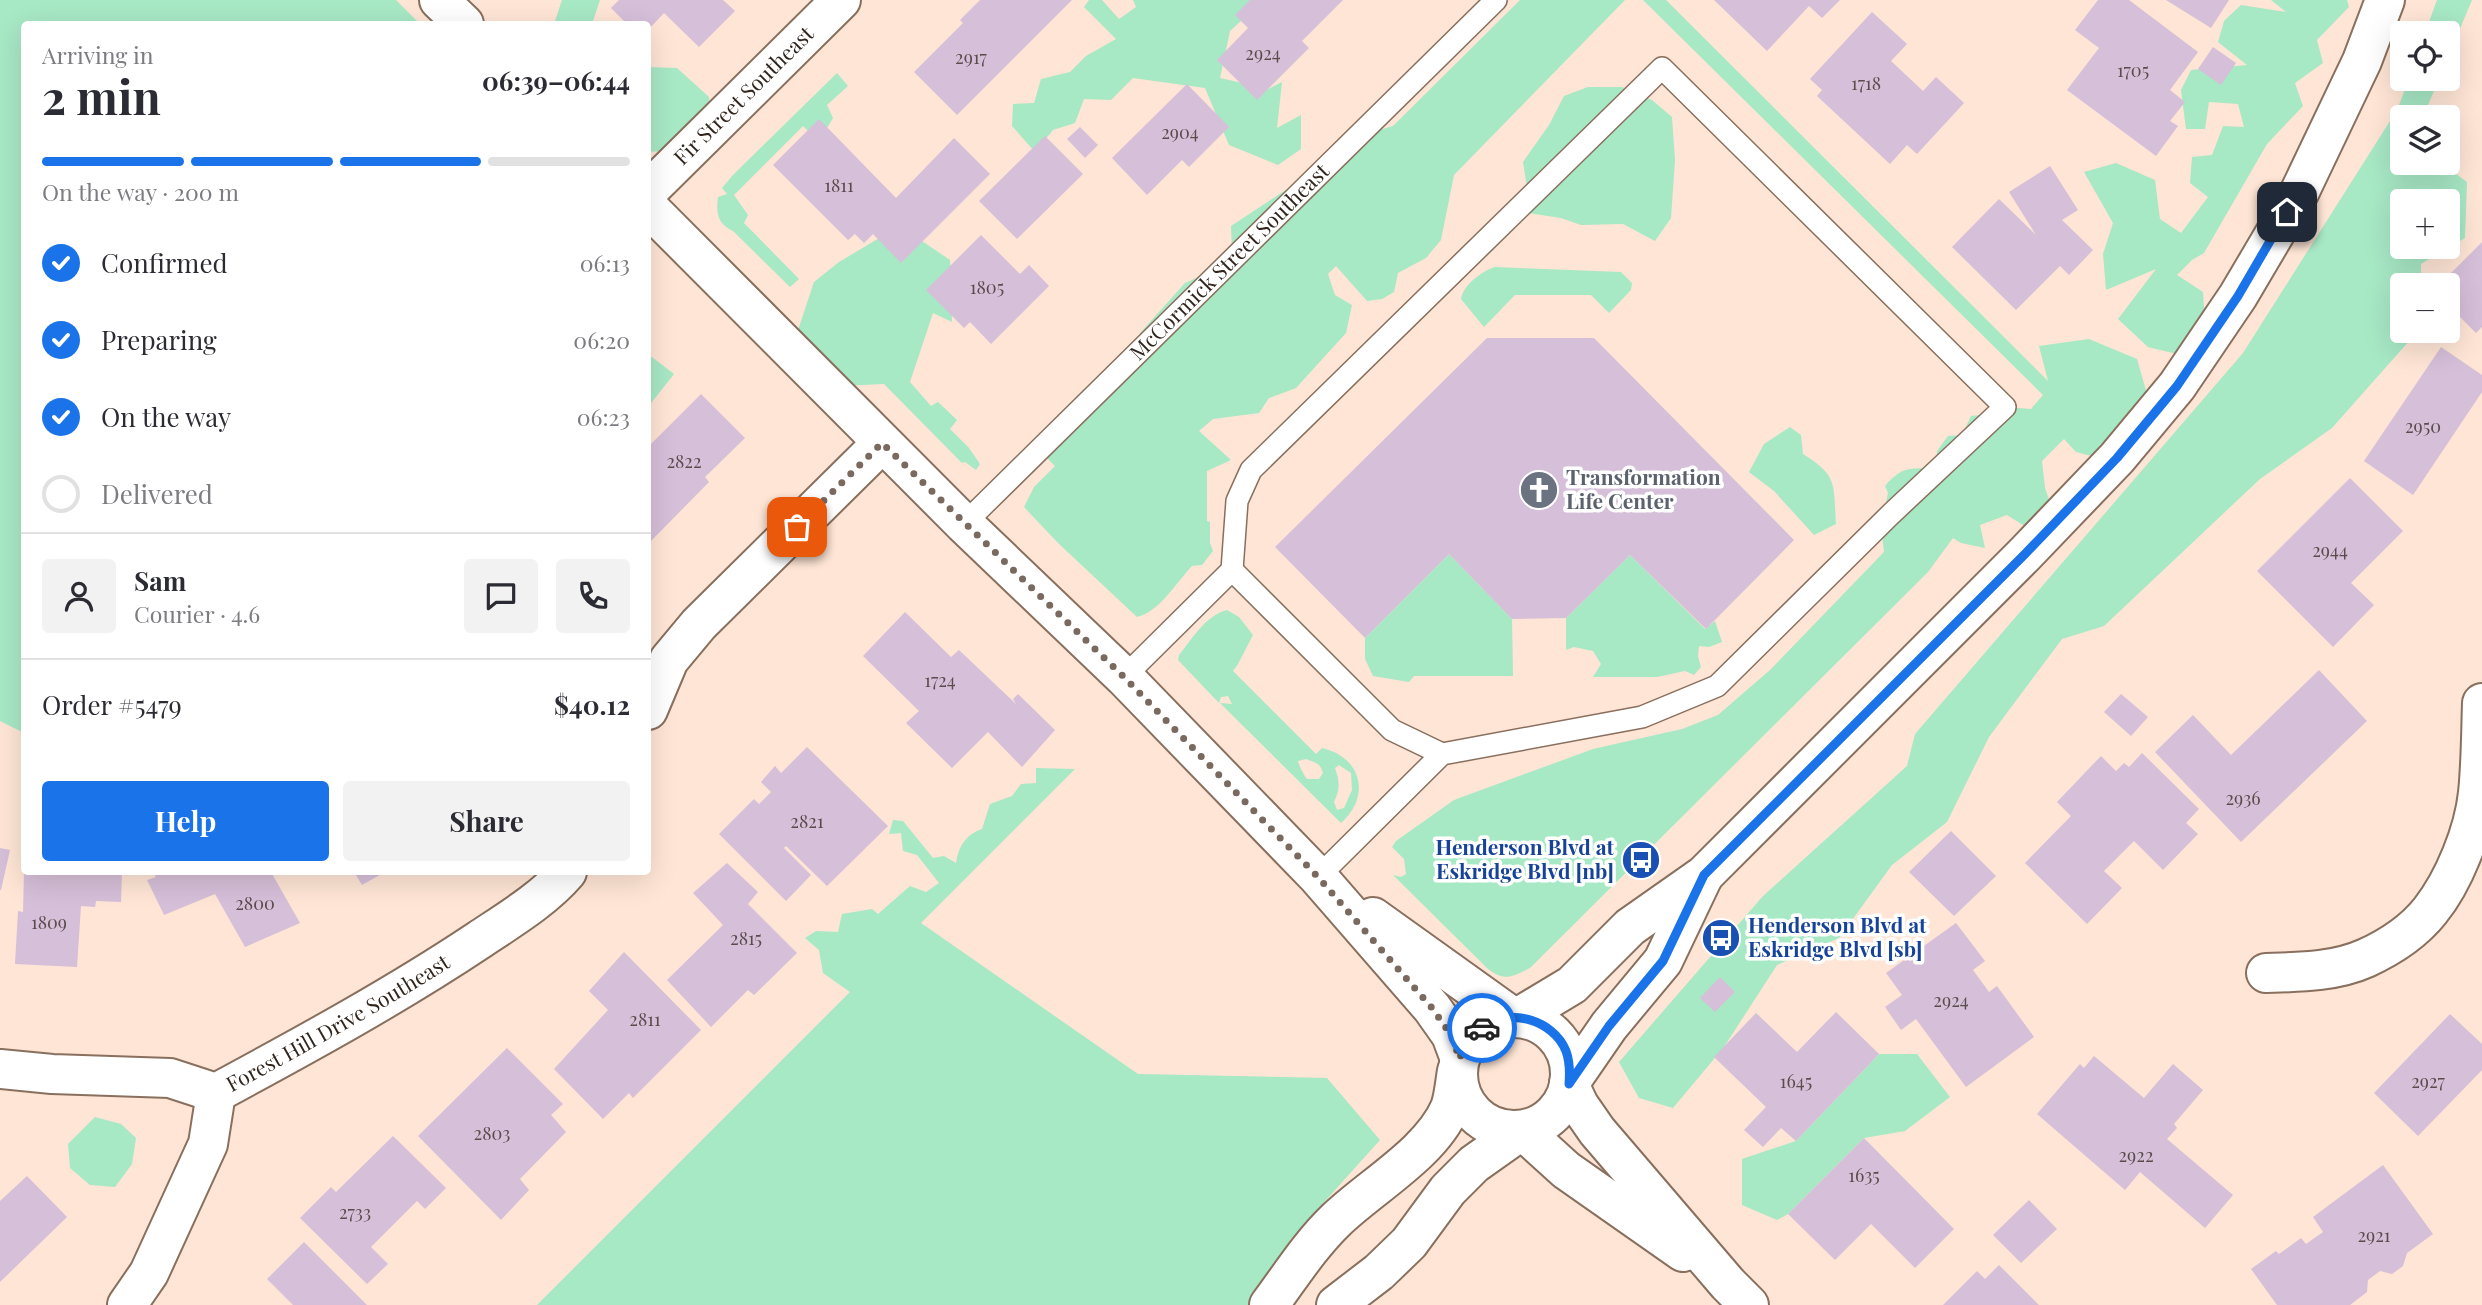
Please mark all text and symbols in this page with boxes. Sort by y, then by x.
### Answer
street label: Fir Street Southeast [666,19,819,170]
map controls [2390,21,2460,343]
button: locate [2390,21,2460,91]
text: Arriving in [42,39,154,70]
house number: 2924 [1245,41,1281,65]
house number: 2917 [955,45,988,69]
house number: 1705 [2117,58,2149,82]
text: 06:39–06:44 [482,63,630,98]
text: 2 min [42,65,161,127]
house number: 1718 [1851,71,1881,95]
button: layers [2390,105,2460,175]
house number: 2904 [1161,120,1199,144]
street label: McCormick Street Southeast [1123,156,1334,365]
house number: 1811 [824,173,854,197]
text: On the way · 200 m [42,176,239,207]
pin [2257,182,2317,242]
button: + [2390,189,2460,259]
icon: home [2268,193,2306,231]
icon: check [42,244,80,282]
text: Confirmed [101,245,228,280]
text: 06:13 [580,247,630,278]
button: − [2390,273,2460,343]
house number: 1805 [970,275,1004,299]
icon: check [42,321,80,359]
text: Preparing [101,322,217,357]
text: 06:20 [573,324,630,355]
icon: check [42,398,80,436]
text: On the way [101,399,231,434]
text: 06:23 [577,401,630,432]
house number: 2950 [2405,414,2441,438]
house number: 2822 [666,449,702,473]
place label: Transformation Life Center [1566,462,1721,514]
church icon: Transformation Life Center [1518,469,1560,511]
text: Delivered [101,476,213,511]
pin [767,497,827,557]
icon: bag [778,508,816,546]
house number: 2944 [2312,538,2348,562]
button: person [42,559,116,633]
button: chat [464,559,538,633]
button: phone [556,559,630,633]
text: Sam [134,563,186,598]
text: Courier · 4.6 [134,598,260,629]
house number: 1724 [924,668,956,692]
text: Order #5479 [42,687,182,722]
text: $40.12 [554,687,630,722]
button: Help [42,781,329,861]
button: Share [343,781,630,861]
house number: 2936 [2225,786,2261,810]
house number: 2821 [790,809,824,833]
place label: Henderson Blvd at Eskridge Blvd [nb] [1436,832,1615,884]
bus stop icon: Henderson Blvd at Eskridge Blvd [nb] [1620,839,1662,881]
house number: 2800 [235,891,275,915]
house number: 1809 [31,910,67,934]
place label: Henderson Blvd at Eskridge Blvd [sb] [1748,910,1927,962]
bus stop icon: Henderson Blvd at Eskridge Blvd [sb] [1700,917,1742,959]
house number: 2815 [730,926,762,950]
street label: Forest Hill Drive Southeast [220,947,454,1097]
house number: 2924 [1933,988,1969,1012]
courier [1447,993,1517,1063]
house number: 2811 [629,1007,661,1031]
icon: car [1463,1009,1501,1047]
house number: 1645 [1780,1069,1812,1093]
house number: 2927 [2411,1069,2446,1093]
house number: 2803 [474,1121,510,1145]
house number: 2922 [2118,1143,2154,1167]
house number: 1635 [1848,1163,1880,1187]
house number: 2733 [339,1200,371,1224]
house number: 2921 [2357,1223,2391,1247]

